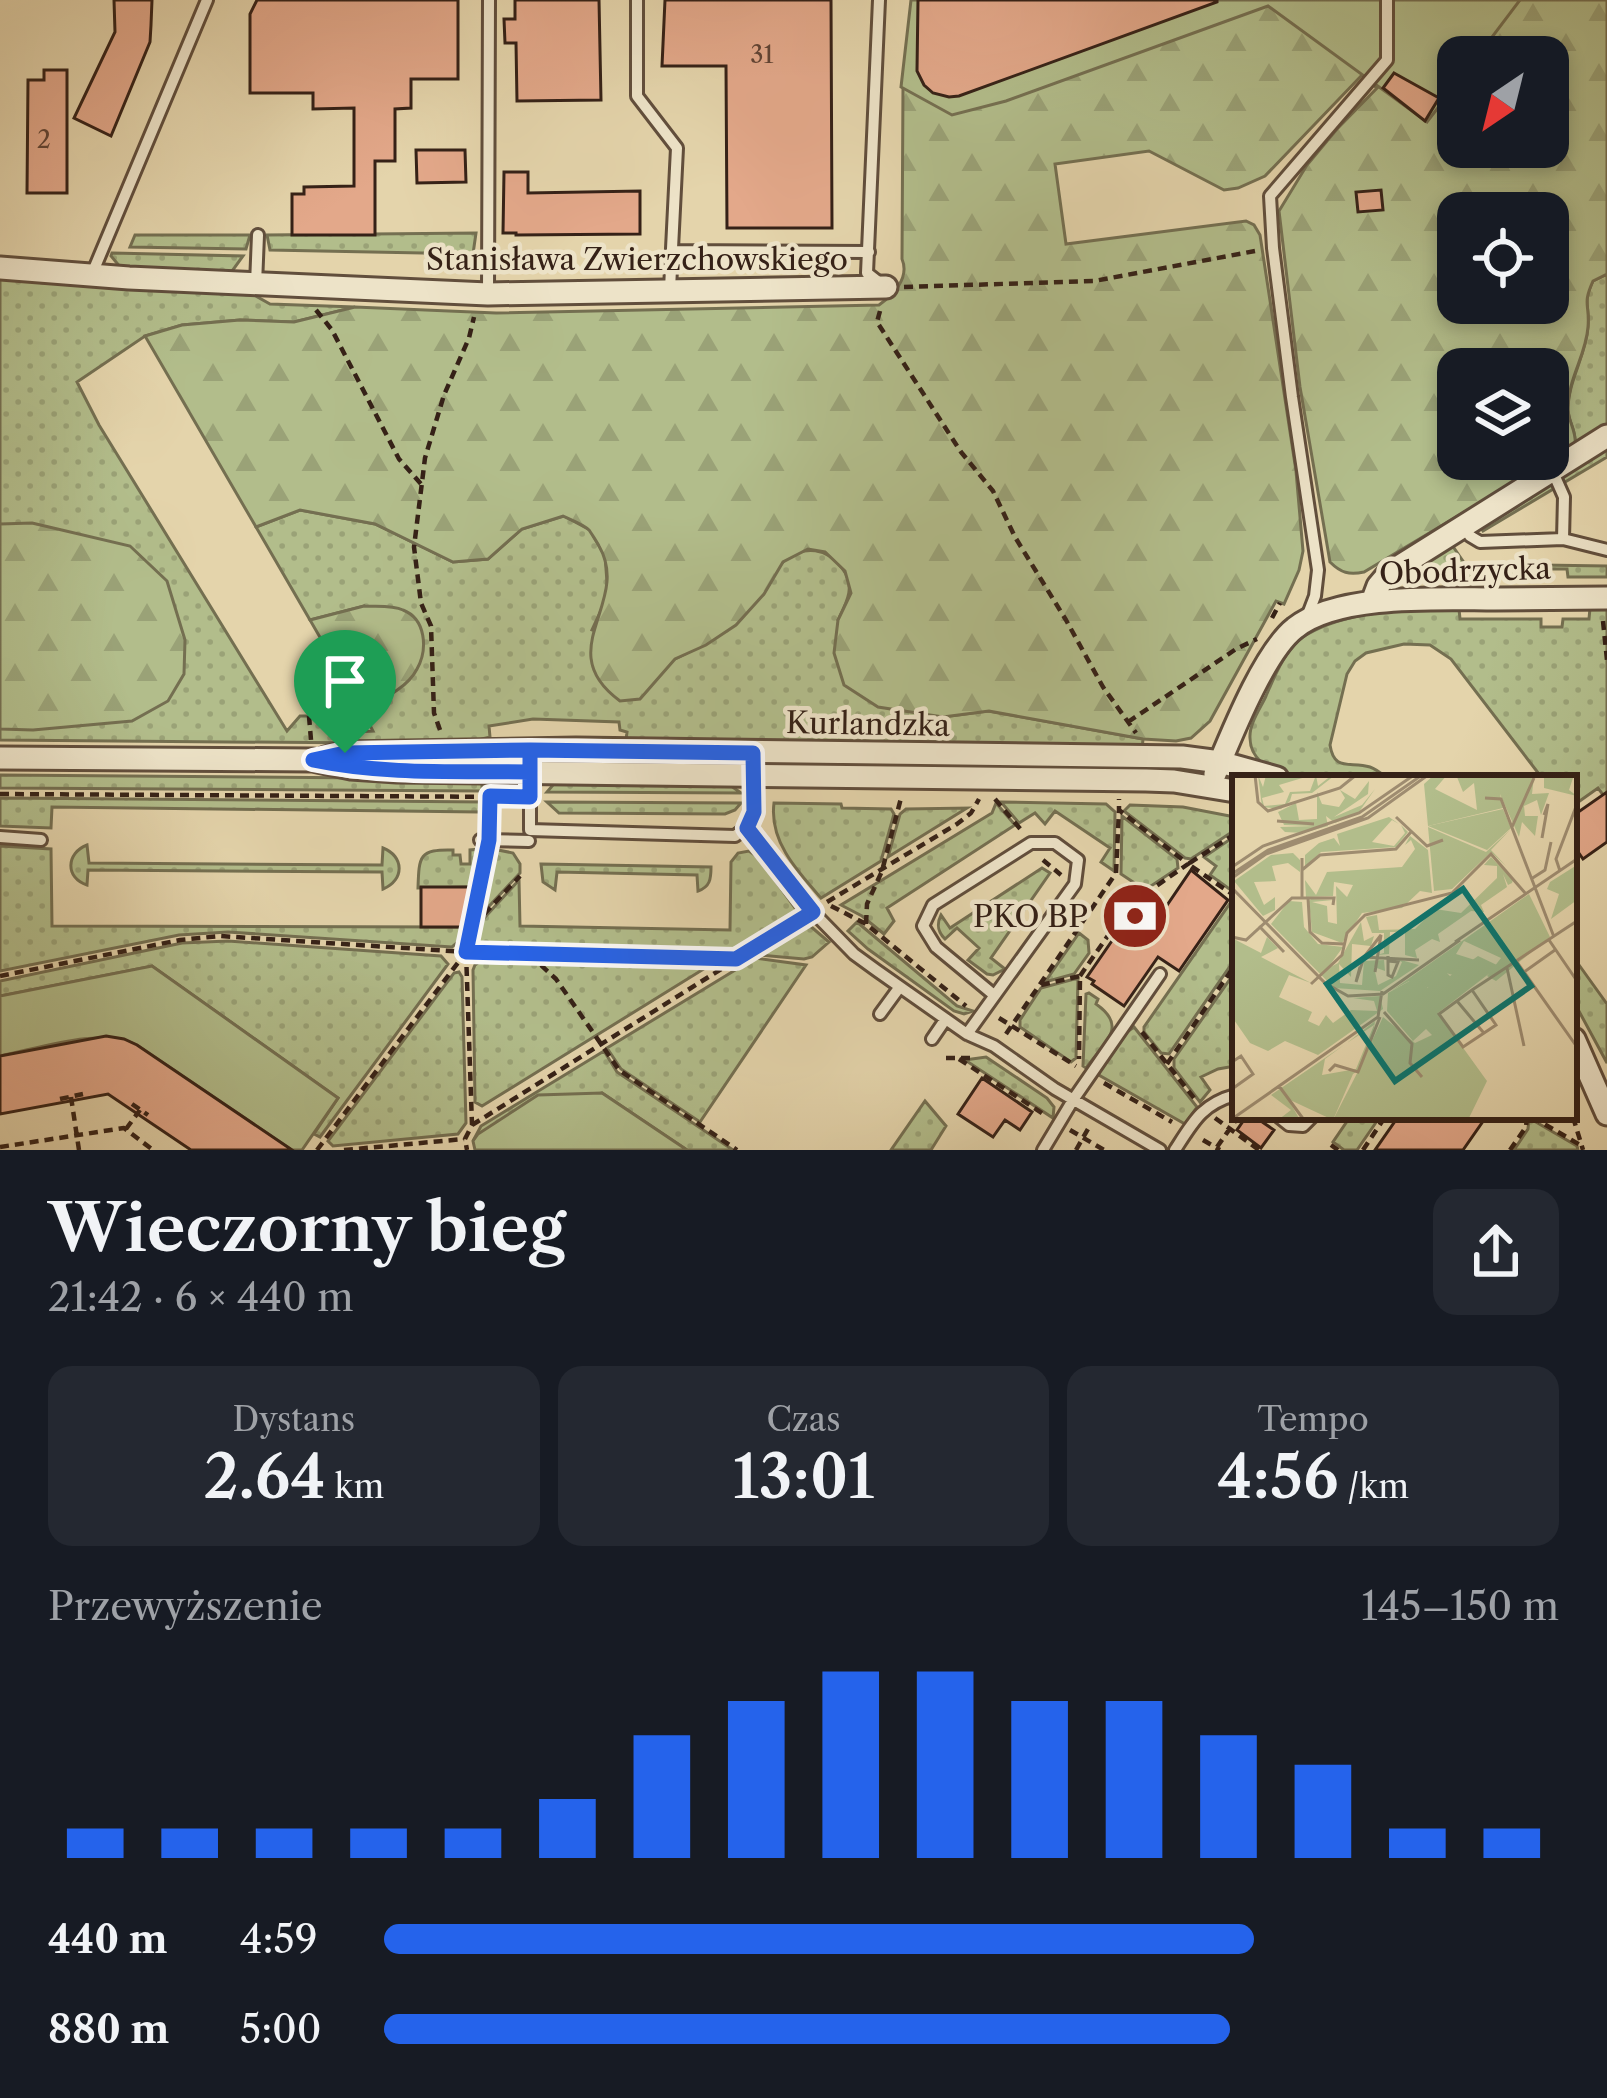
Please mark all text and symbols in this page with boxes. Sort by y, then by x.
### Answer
north arrow [1437,36,1569,168]
map controls [1437,36,1569,480]
house number: 31 [750,40,774,69]
house number: 2 [37,125,51,154]
button: locate [1437,192,1569,324]
street label: Stanisława Zwierzchowskiego [426,241,848,278]
button: layers [1437,348,1569,480]
street label: Obodrzycka [1378,550,1552,592]
pin [294,630,396,753]
icon: arrive [312,648,378,714]
street label: Kurlandzka [786,704,951,744]
inset map [1232,775,1577,1120]
bank icon: PKO BP [1100,881,1170,951]
place label: PKO BP [973,898,1088,935]
text: Wieczorny bieg [48,1187,566,1268]
button: share [1433,1189,1559,1315]
text: 21:42 · 6 × 440 m [48,1273,354,1321]
text: Dystans [232,1399,355,1440]
text: Czas [766,1399,841,1440]
text: Tempo [1257,1399,1369,1440]
text: 2.64 [203,1440,326,1514]
text: 13:01 [732,1440,875,1514]
text: 4:56 [1217,1440,1339,1514]
text: km [326,1466,384,1507]
text: /km [1339,1466,1409,1507]
text: Przewyższenie [48,1582,323,1630]
text: 145–150 m [1361,1582,1559,1630]
text: 440 m [48,1915,168,1963]
text: 4:59 [240,1915,318,1963]
text: 880 m [48,2005,170,2053]
text: 5:00 [240,2005,322,2053]

